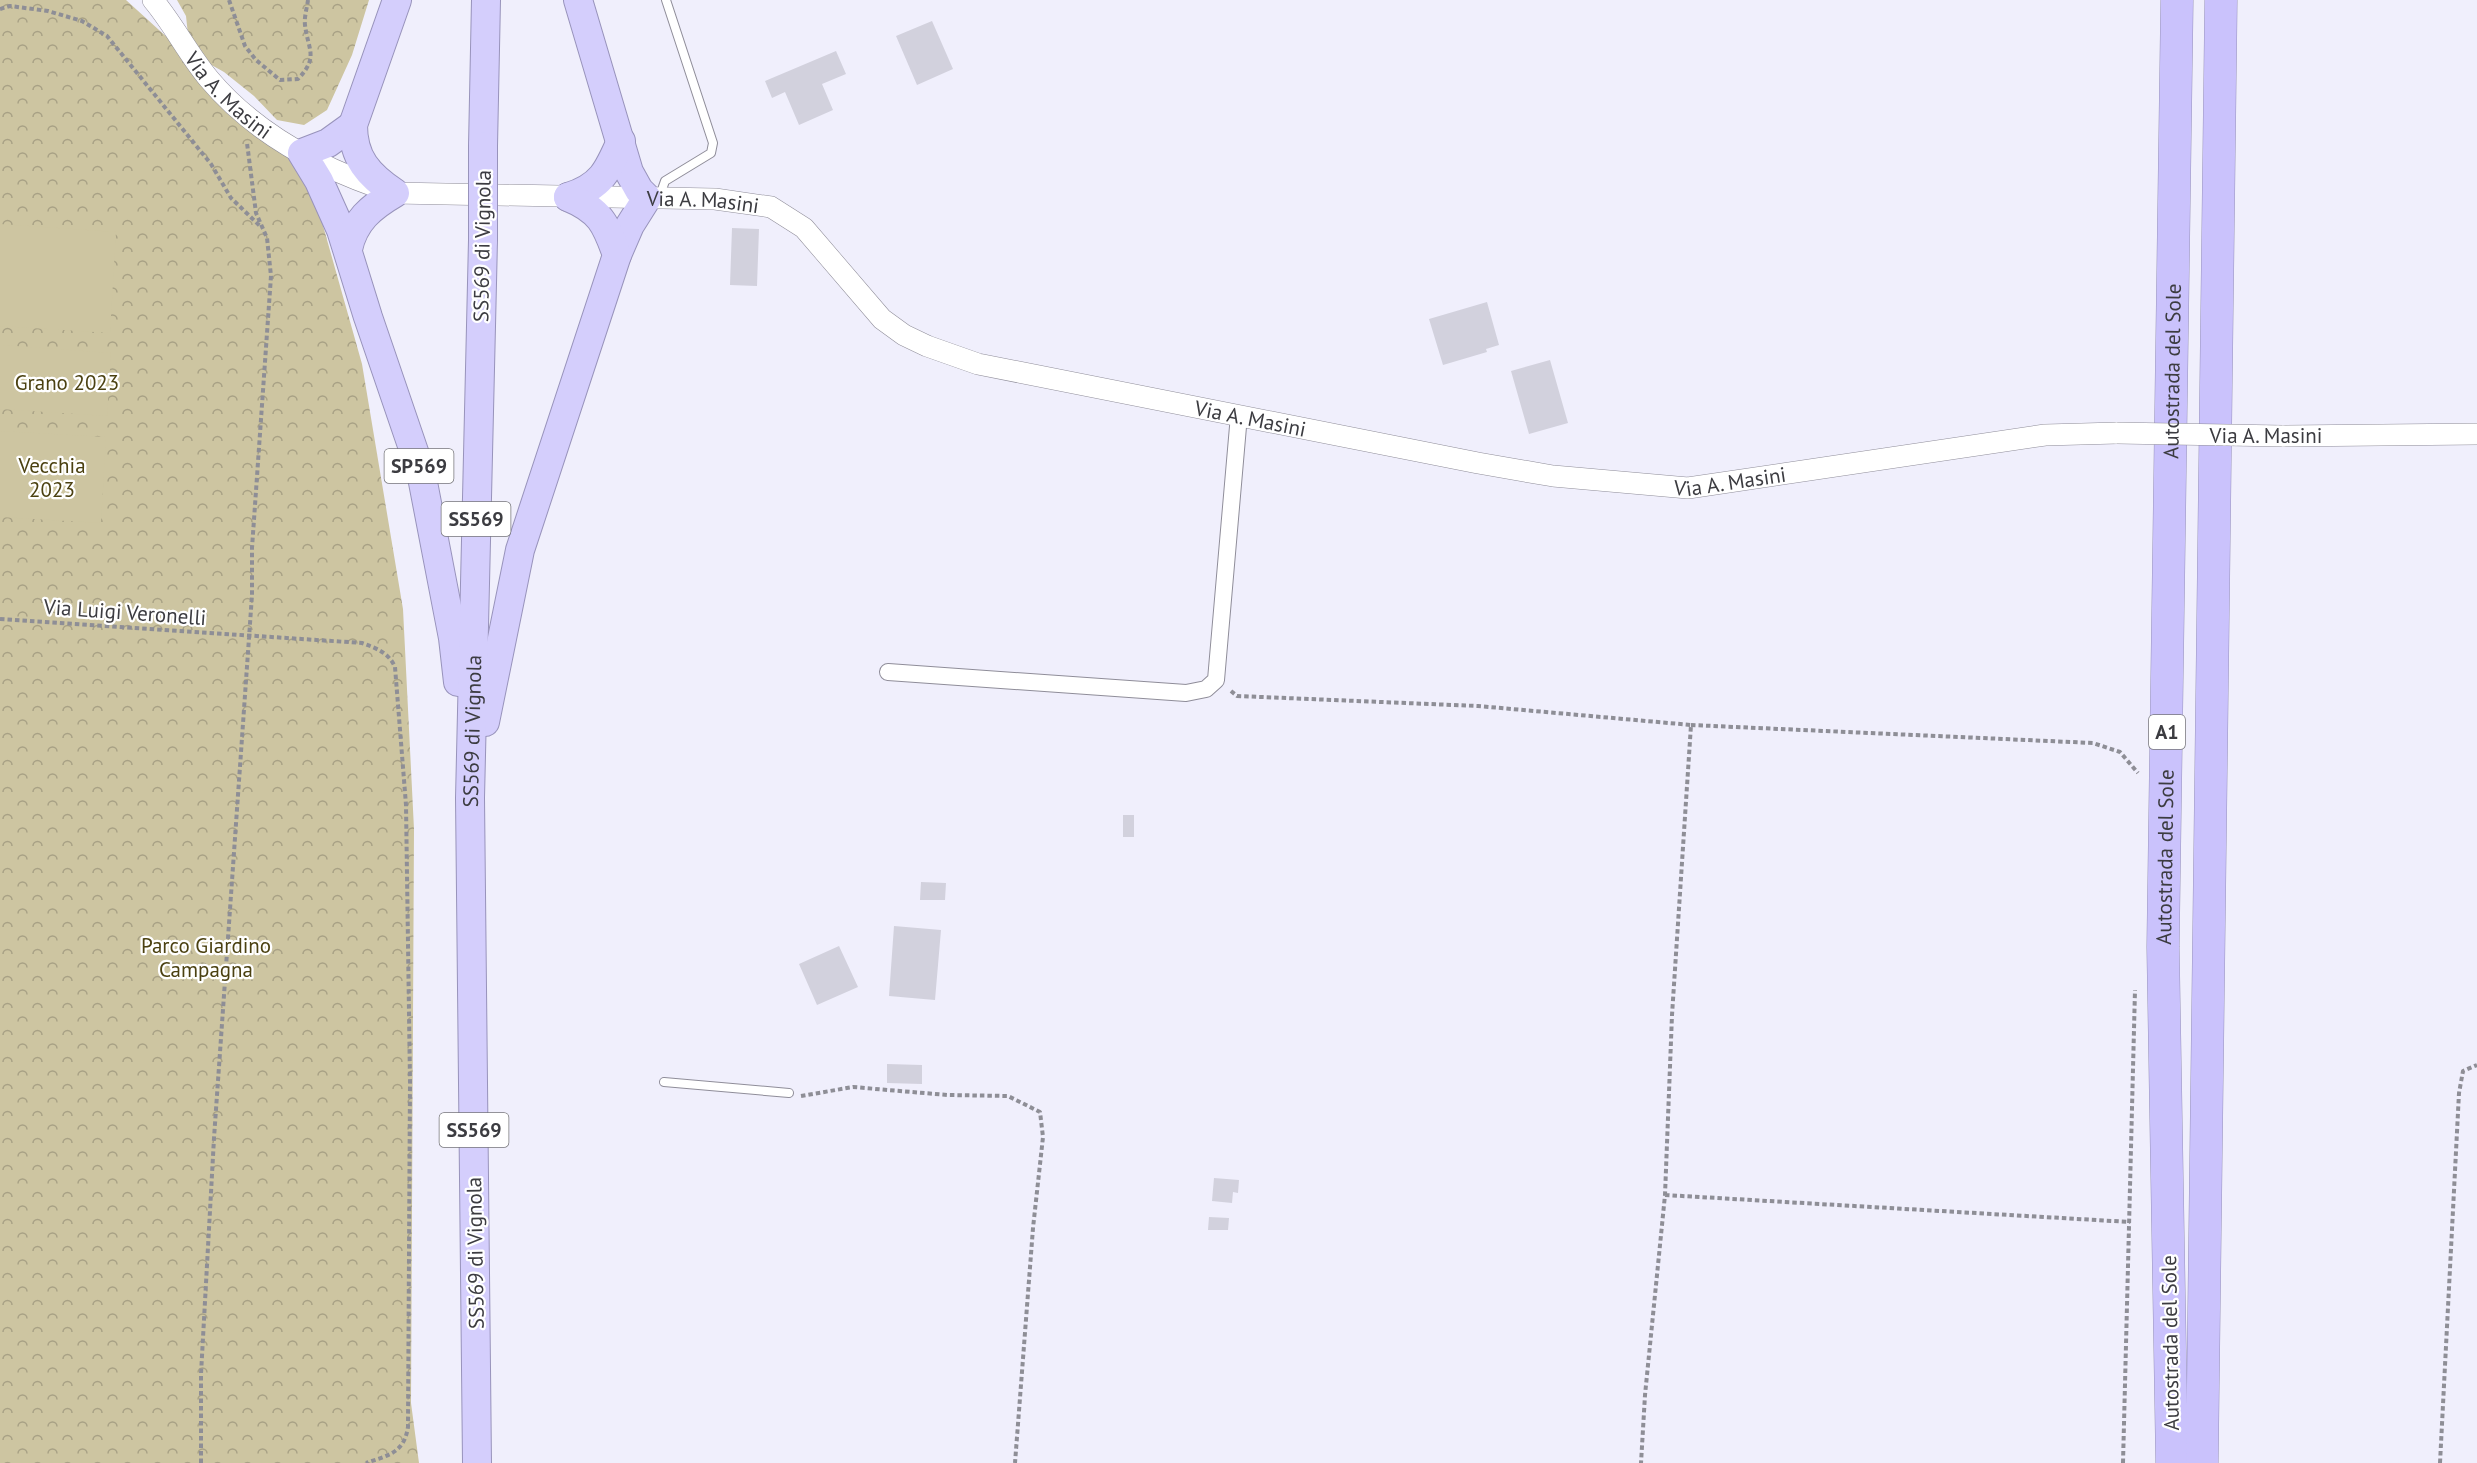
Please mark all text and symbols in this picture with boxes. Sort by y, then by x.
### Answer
street label: Via A. Masini [179,45,277,144]
street label: SS569 di Vignola [467,170,497,322]
street label: Via A. Masini [645,184,761,219]
street label: Autostrada del Sole [2157,283,2186,459]
park label: Grano 2023 [15,369,119,396]
street label: Via A. Masini [1191,394,1308,442]
street label: Via A. Masini [2209,422,2322,449]
road number: SP569 [384,449,454,483]
park label: Vecchia 2023 [17,452,86,503]
street label: Via A. Masini [1672,460,1788,502]
road number: SS569 [442,502,510,536]
street label: Via Luigi Veronelli [42,593,207,631]
street label: SS569 di Vignola [456,655,487,807]
road number: A1 [2149,715,2185,749]
street label: Autostrada del Sole [2150,769,2179,945]
park label: Parco Giardino Campagna [141,932,271,983]
road number: SS569 [440,1113,508,1147]
street label: SS569 di Vignola [460,1177,490,1329]
street label: Autostrada del Sole [2155,1255,2185,1431]

